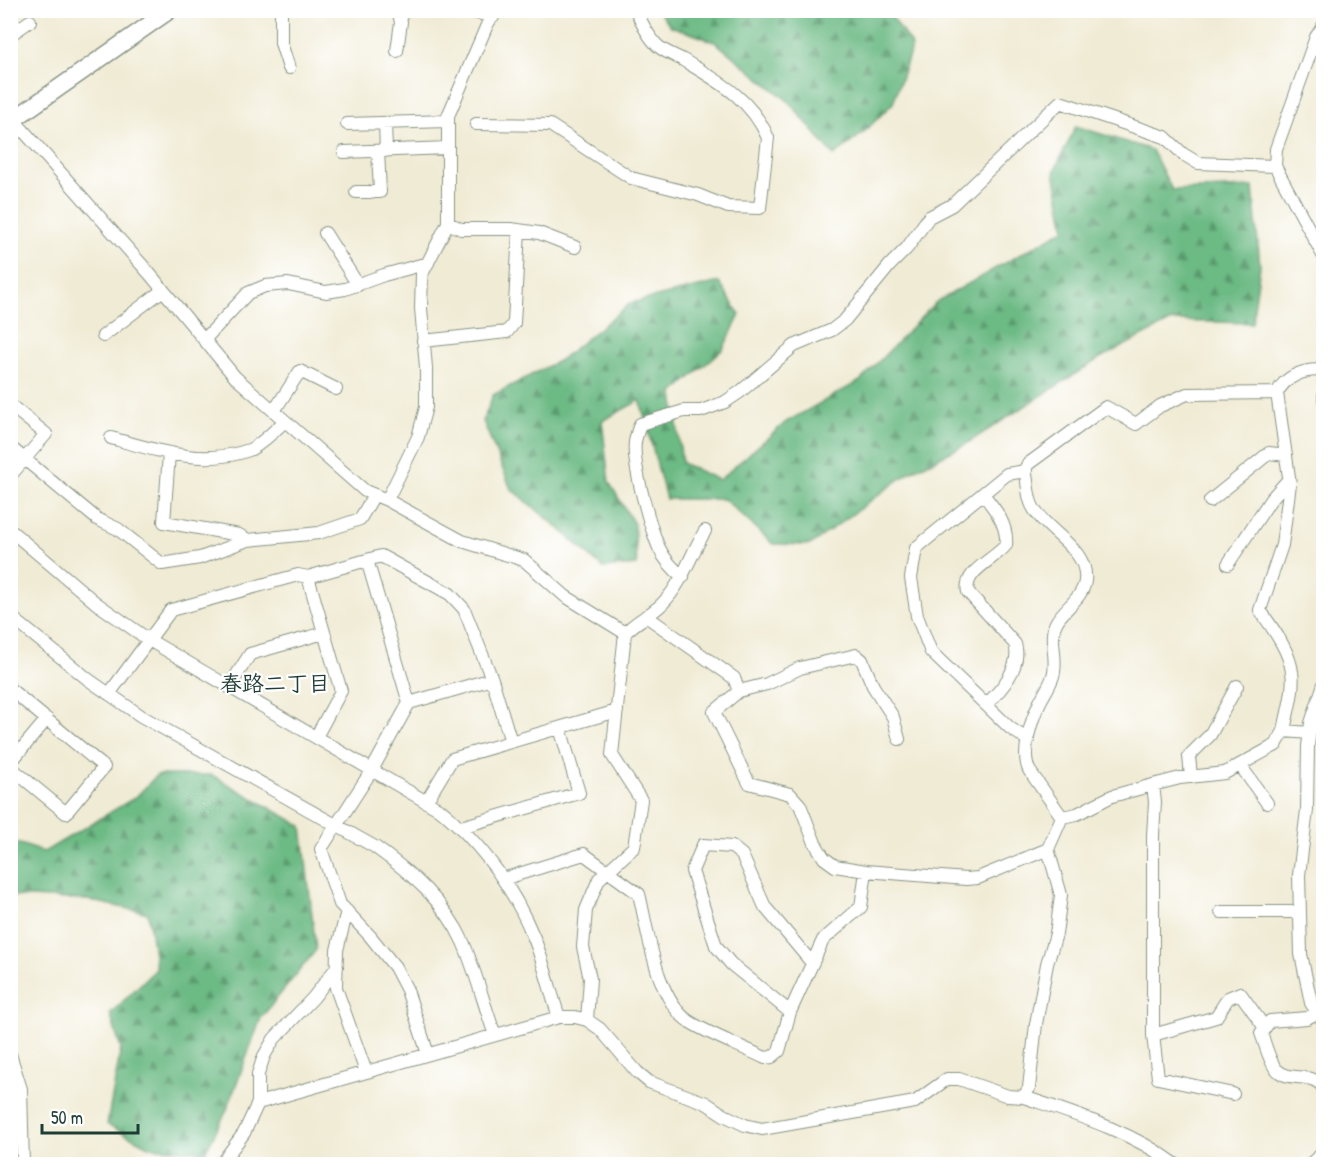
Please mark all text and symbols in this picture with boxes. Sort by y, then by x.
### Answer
district label: 春路二丁目 [220,668,330,698]
scale bar [42,1097,138,1135]
text: 50 m [51,1105,83,1130]

